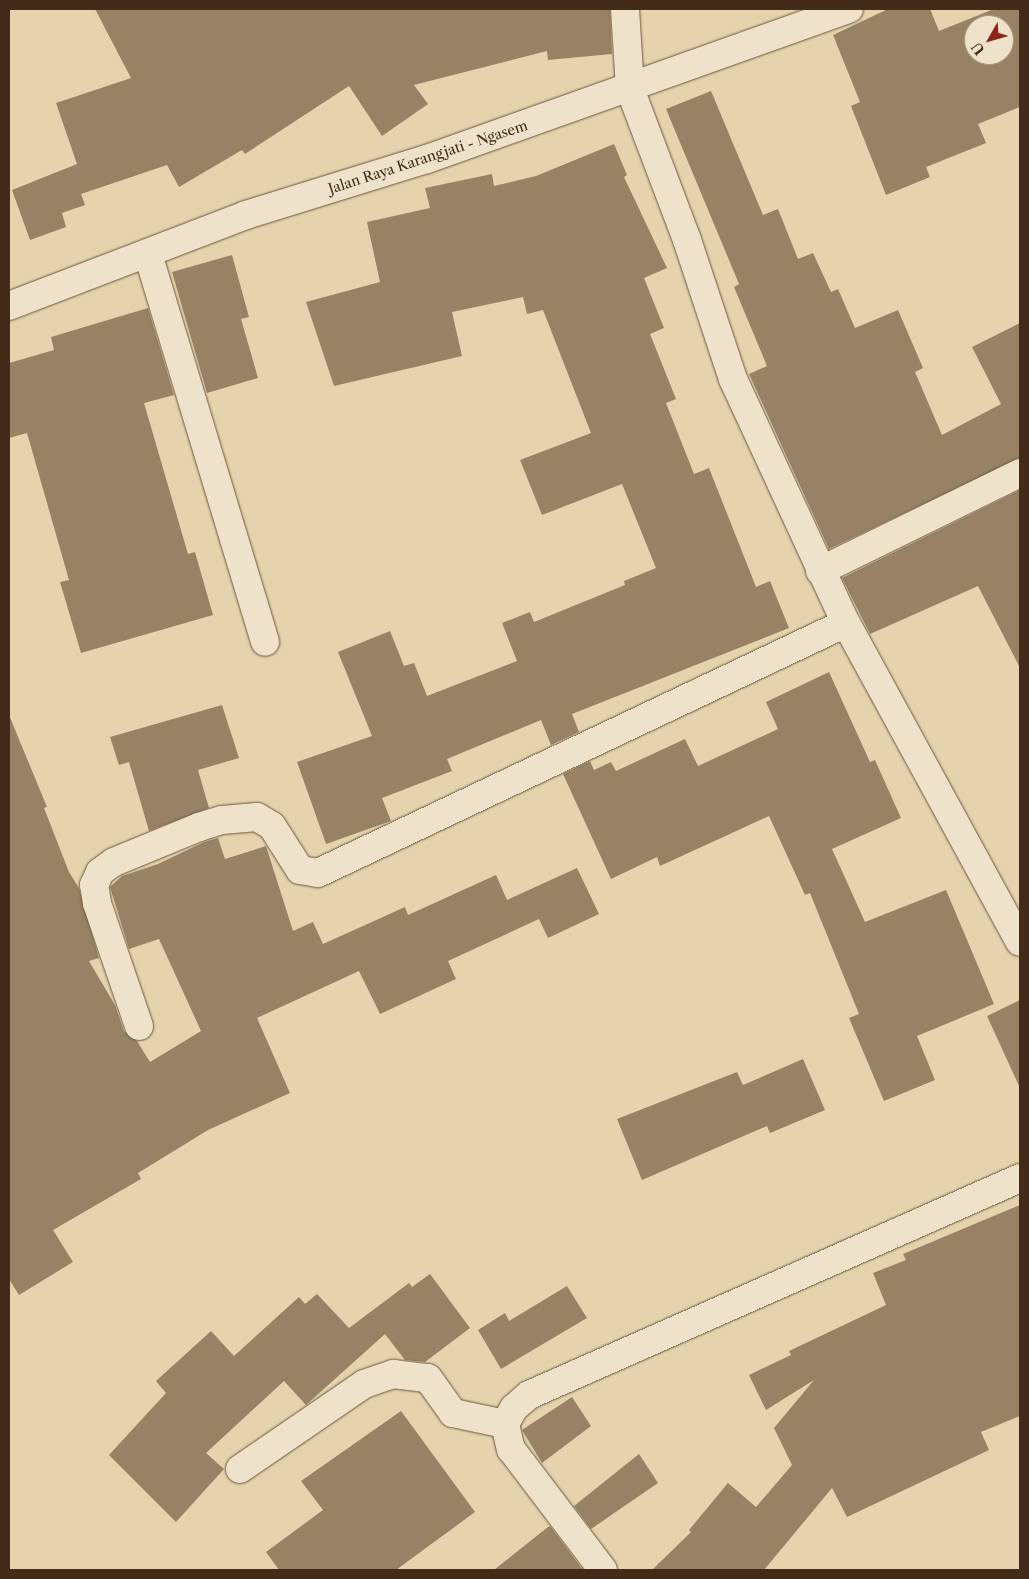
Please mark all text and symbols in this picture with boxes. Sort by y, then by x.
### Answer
north arrow [964,15,1014,65]
text: U [967,39,989,59]
street label: Jalan Raya Karangjati - Ngasem [326,117,530,197]

